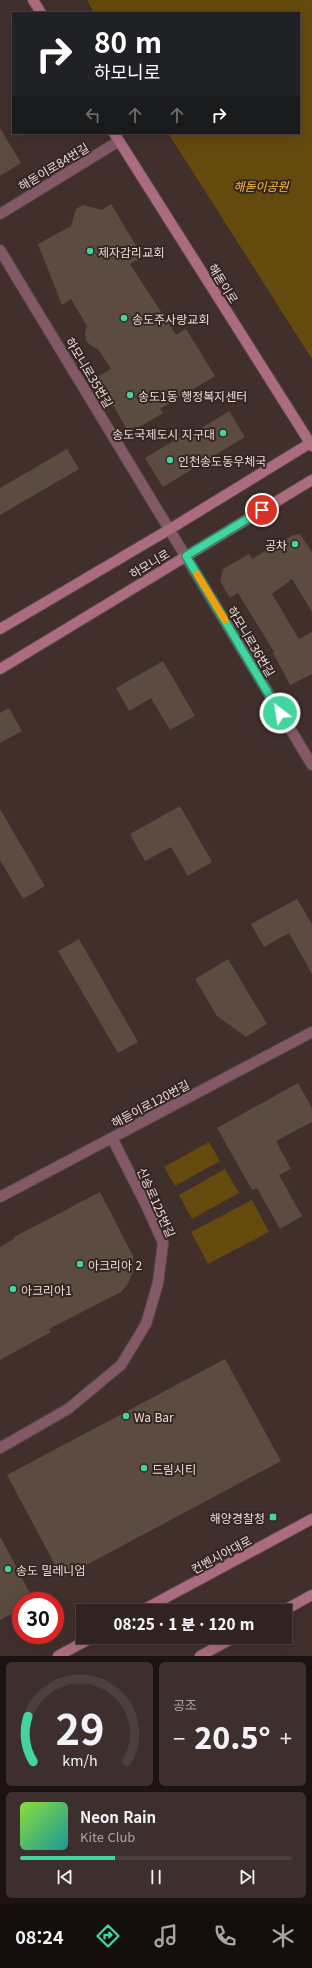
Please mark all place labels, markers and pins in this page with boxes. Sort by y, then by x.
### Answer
place label: 제자감리교회 [98,243,164,260]
marker: 제자감리교회 [85,246,95,256]
place label: 송도주사랑교회 [132,310,209,327]
marker: 송도주사랑교회 [119,313,129,323]
place label: 송도1동 행정복지센터 [138,387,247,404]
marker: 송도1동 행정복지센터 [125,390,135,400]
place label: 송도국제도시 지구대 [112,425,215,442]
marker: 송도국제도시 지구대 [218,428,228,438]
place label: 인천송도동우체국 [178,452,266,469]
marker: 인천송도동우체국 [165,455,175,465]
pin [245,493,279,527]
place label: 공차 [265,536,287,553]
marker: 공차 [290,539,300,549]
place label: 아크리아 2 [88,1256,143,1273]
marker: 아크리아 2 [75,1259,85,1269]
place label: 아크리아1 [21,1281,72,1298]
marker: 아크리아1 [8,1284,18,1294]
place label: Wa Bar [134,1408,174,1425]
marker: Wa Bar [121,1411,131,1421]
place label: 드림시티 [152,1460,196,1477]
marker: 드림시티 [139,1463,149,1473]
place label: 해양경찰청 [210,1509,265,1526]
marker: 해양경찰청 [268,1512,278,1522]
place label: 송도 밀레니엄 [16,1561,86,1578]
marker: 송도 밀레니엄 [3,1564,13,1574]

